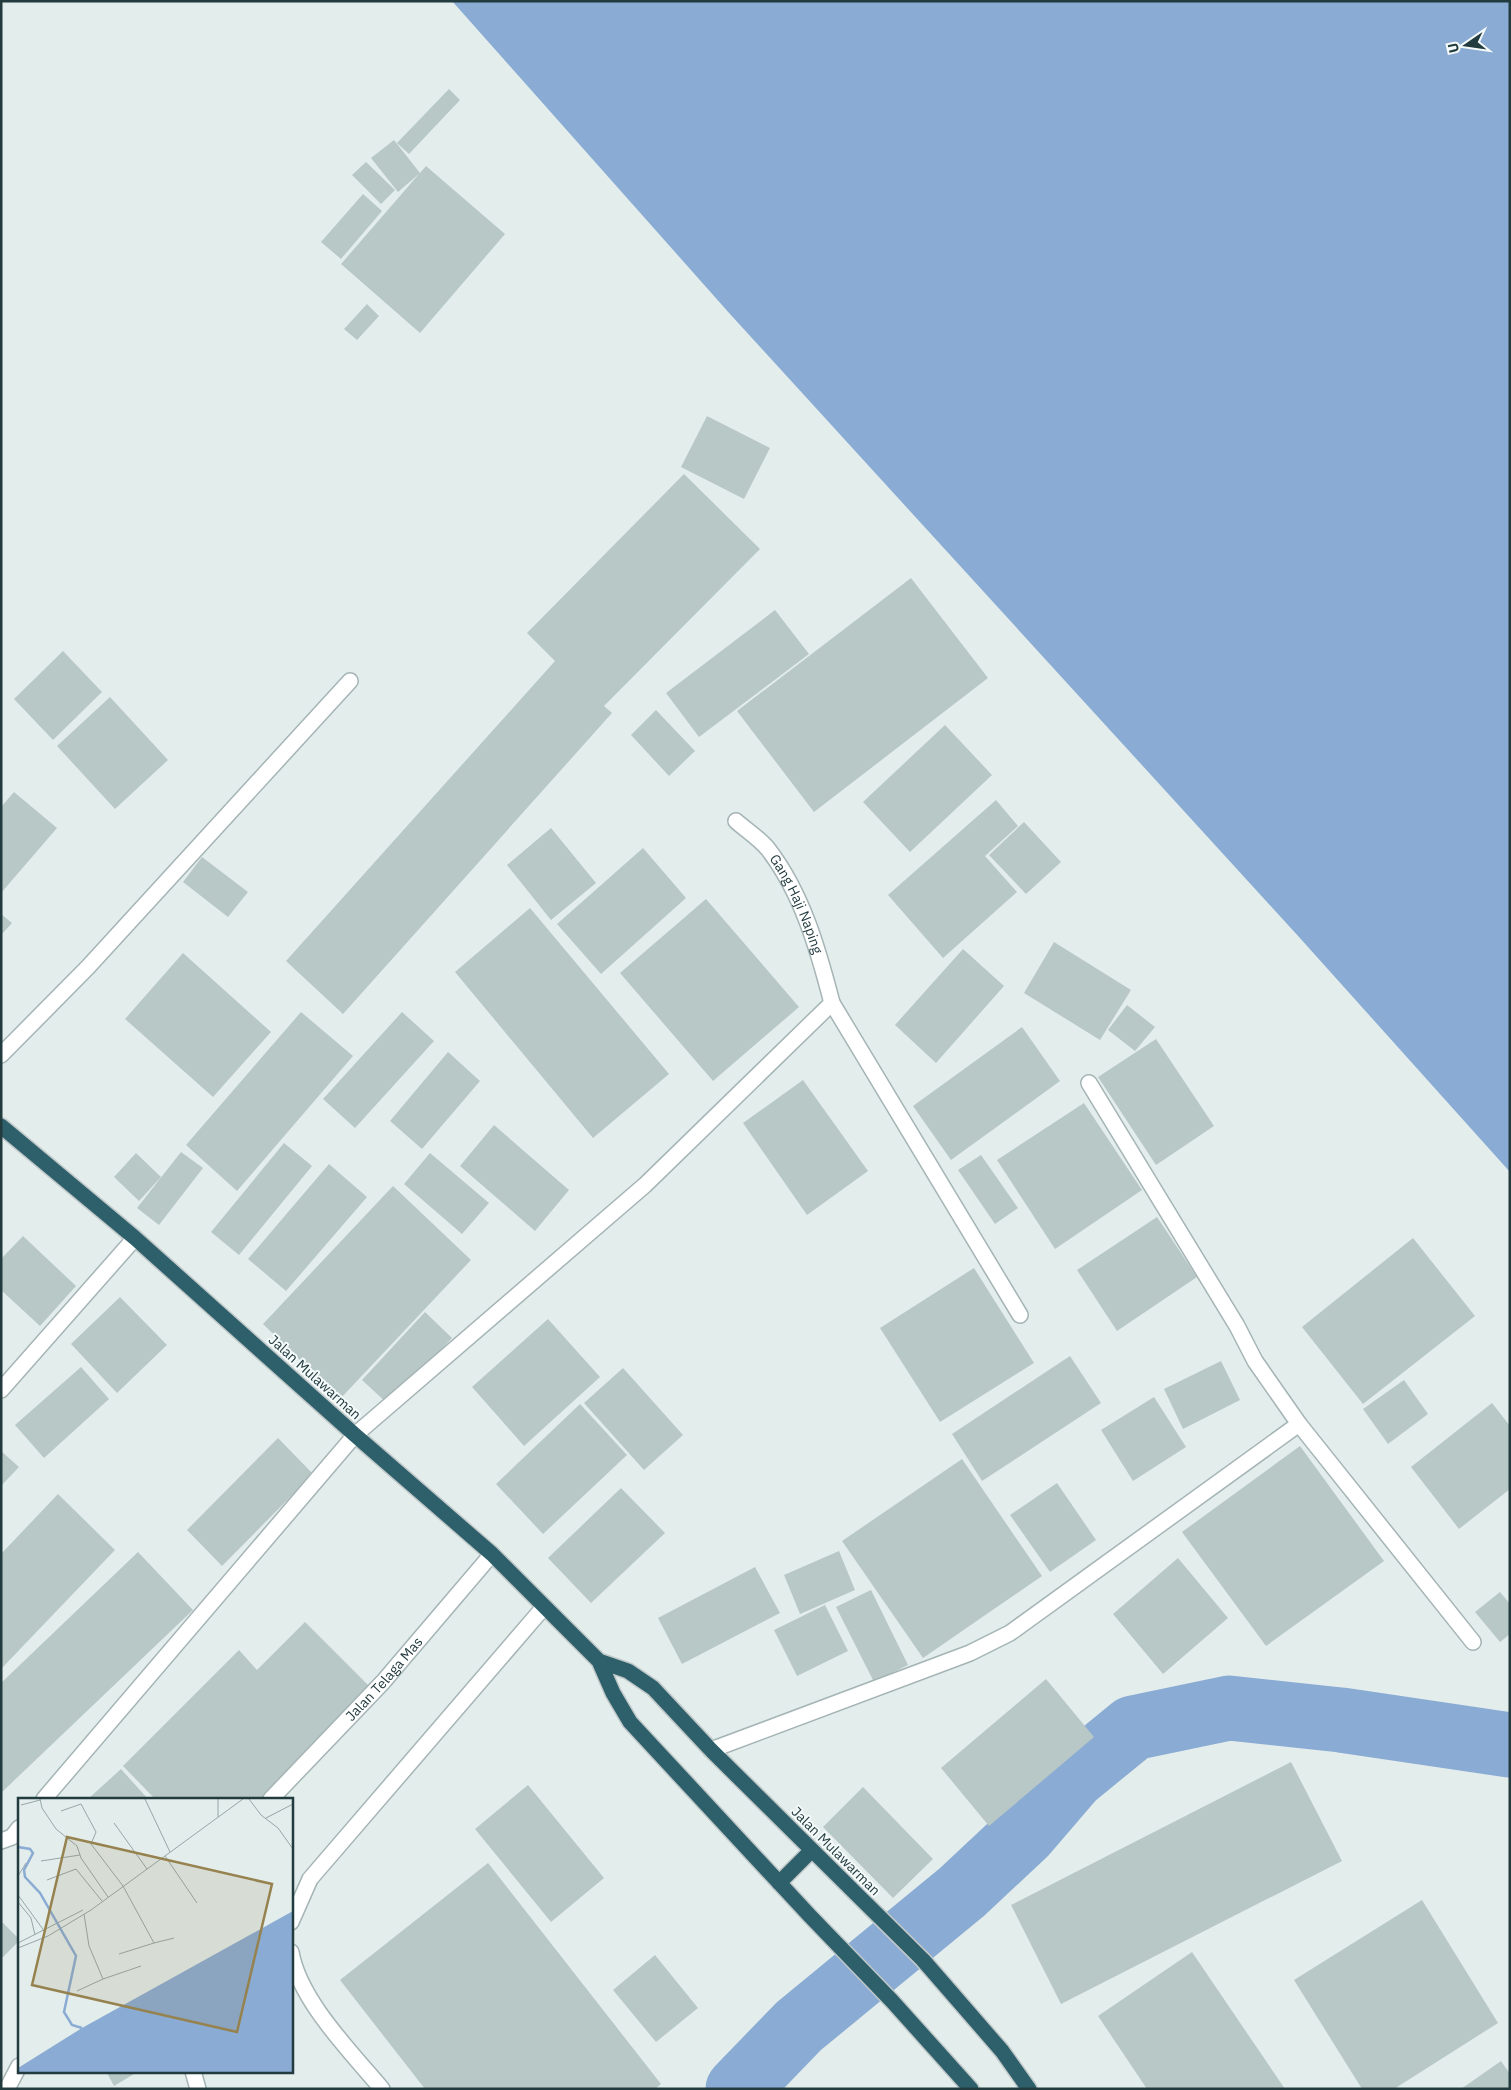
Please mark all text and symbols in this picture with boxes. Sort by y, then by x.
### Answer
north arrow [1441,20,1491,70]
text: U [1443,41,1463,55]
street label: Gang Haji Naping [766,851,827,957]
street label: Jalan Mulawarman [265,1331,365,1423]
street label: Jalan Telaga Mas [342,1633,427,1725]
inset map [18,1798,292,2072]
street label: Jalan Mulawarman [788,1803,884,1899]

